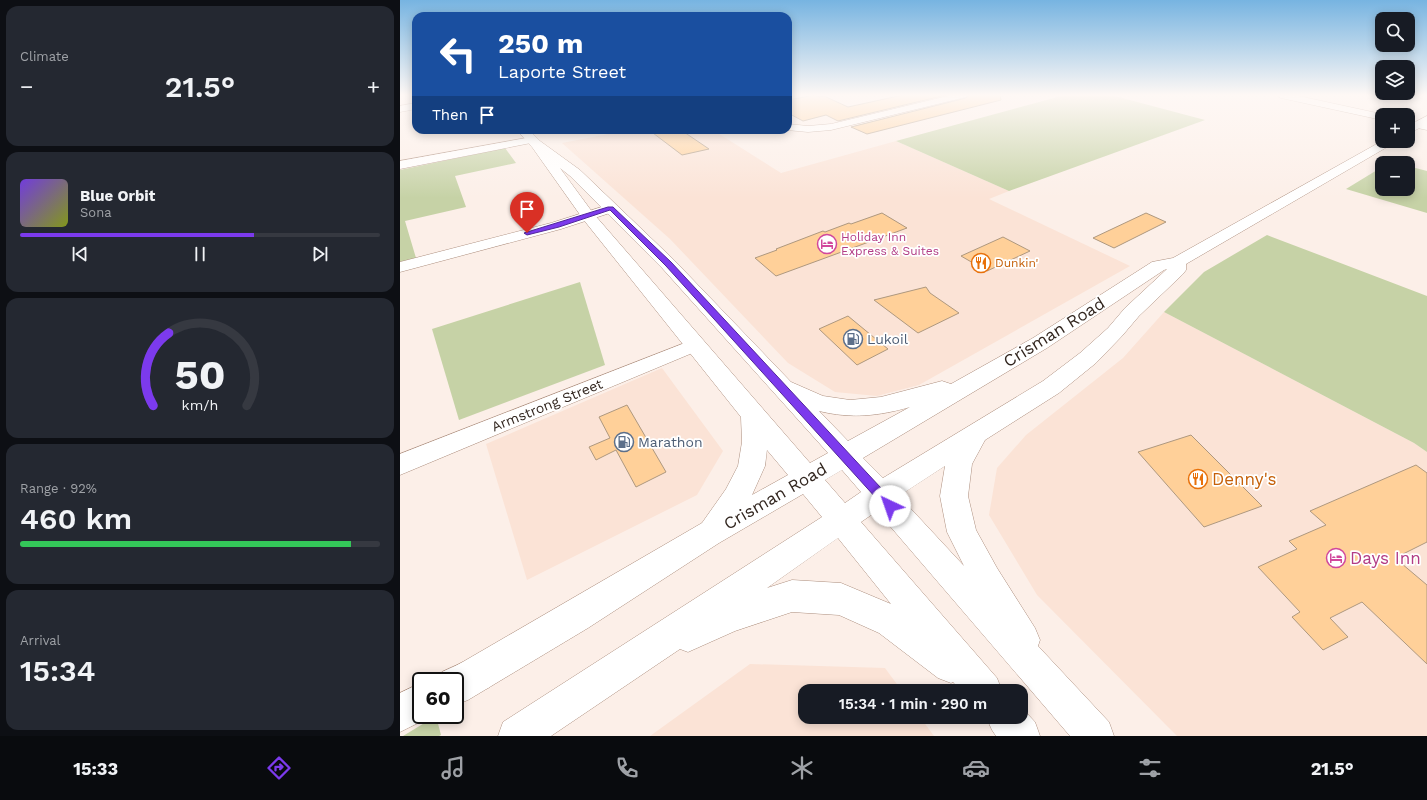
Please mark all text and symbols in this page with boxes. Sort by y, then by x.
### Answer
map controls [1375,12,1415,196]
button: search [1375,12,1415,52]
text: 250 m [498,27,583,60]
icon: left [432,28,484,80]
text: Climate [20,49,69,64]
button: layers [1375,60,1415,100]
text: Laporte Street [498,61,626,82]
text: 21.5° [165,69,235,104]
text: − [20,74,33,99]
text: + [367,74,380,99]
icon: arrive [476,104,498,126]
text: Then [432,106,468,124]
button: + [1375,108,1415,148]
button: − [1375,156,1415,196]
text: Blue Orbit [80,187,155,205]
pin [510,192,544,233]
icon: arrive [516,198,538,220]
text: Sona [80,205,112,220]
place label: Holiday Inn Express & Suites [841,230,939,258]
hotel icon: Holiday Inn Express & Suites [816,233,838,255]
icon: previous [69,243,91,265]
icon: pause [189,243,211,265]
icon: next [309,243,331,265]
restaurant icon: Dunkin' [970,252,992,274]
place label: Dunkin' [995,256,1039,270]
street label: Crisman Road [1000,293,1108,371]
fuel station icon: Lukoil [842,328,864,350]
place label: Lukoil [867,331,909,347]
text: 50 [174,350,226,399]
street label: Armstrong Street [489,375,605,435]
text: km/h [182,397,218,413]
fuel station icon: Marathon [613,431,635,453]
place label: Marathon [638,434,703,450]
street label: Crisman Road [720,458,830,534]
restaurant icon: Denny's [1187,468,1209,490]
place label: Denny's [1212,469,1276,489]
text: Range · 92% [20,481,97,496]
position arrow [869,485,911,527]
text: 460 km [20,501,132,536]
hotel icon: Days Inn [1325,547,1347,569]
place label: Days Inn [1350,548,1421,568]
text: Arrival [20,633,61,648]
text: 15:34 [20,653,96,688]
speed limit sign: 60 [412,672,464,724]
text: 15:34 · 1 min · 290 m [839,695,987,713]
icon: directions [265,754,293,782]
icon: music [439,754,467,782]
icon: phone [613,754,641,782]
icon: climate [788,754,816,782]
icon: car [962,754,990,782]
icon: filters [1136,754,1164,782]
text: 15:33 [73,758,118,779]
text: 21.5° [1311,758,1354,779]

